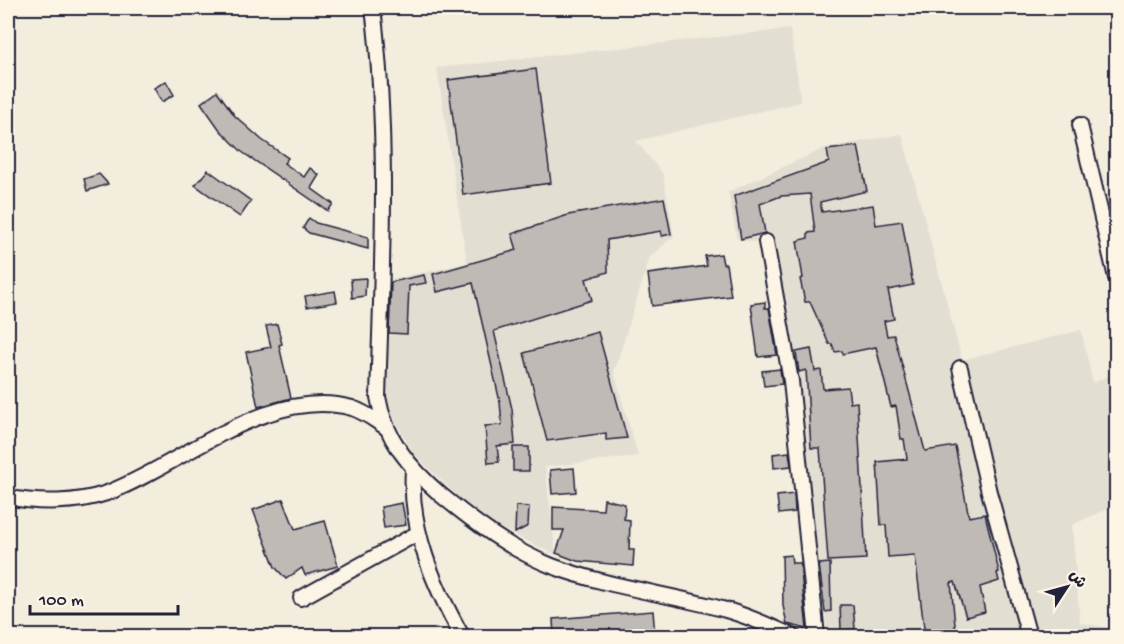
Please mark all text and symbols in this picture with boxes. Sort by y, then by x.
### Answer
north arrow [1037,557,1097,617]
text: ش [1063,568,1089,593]
scale bar [30,578,178,616]
text: 100 m [38,591,84,612]

